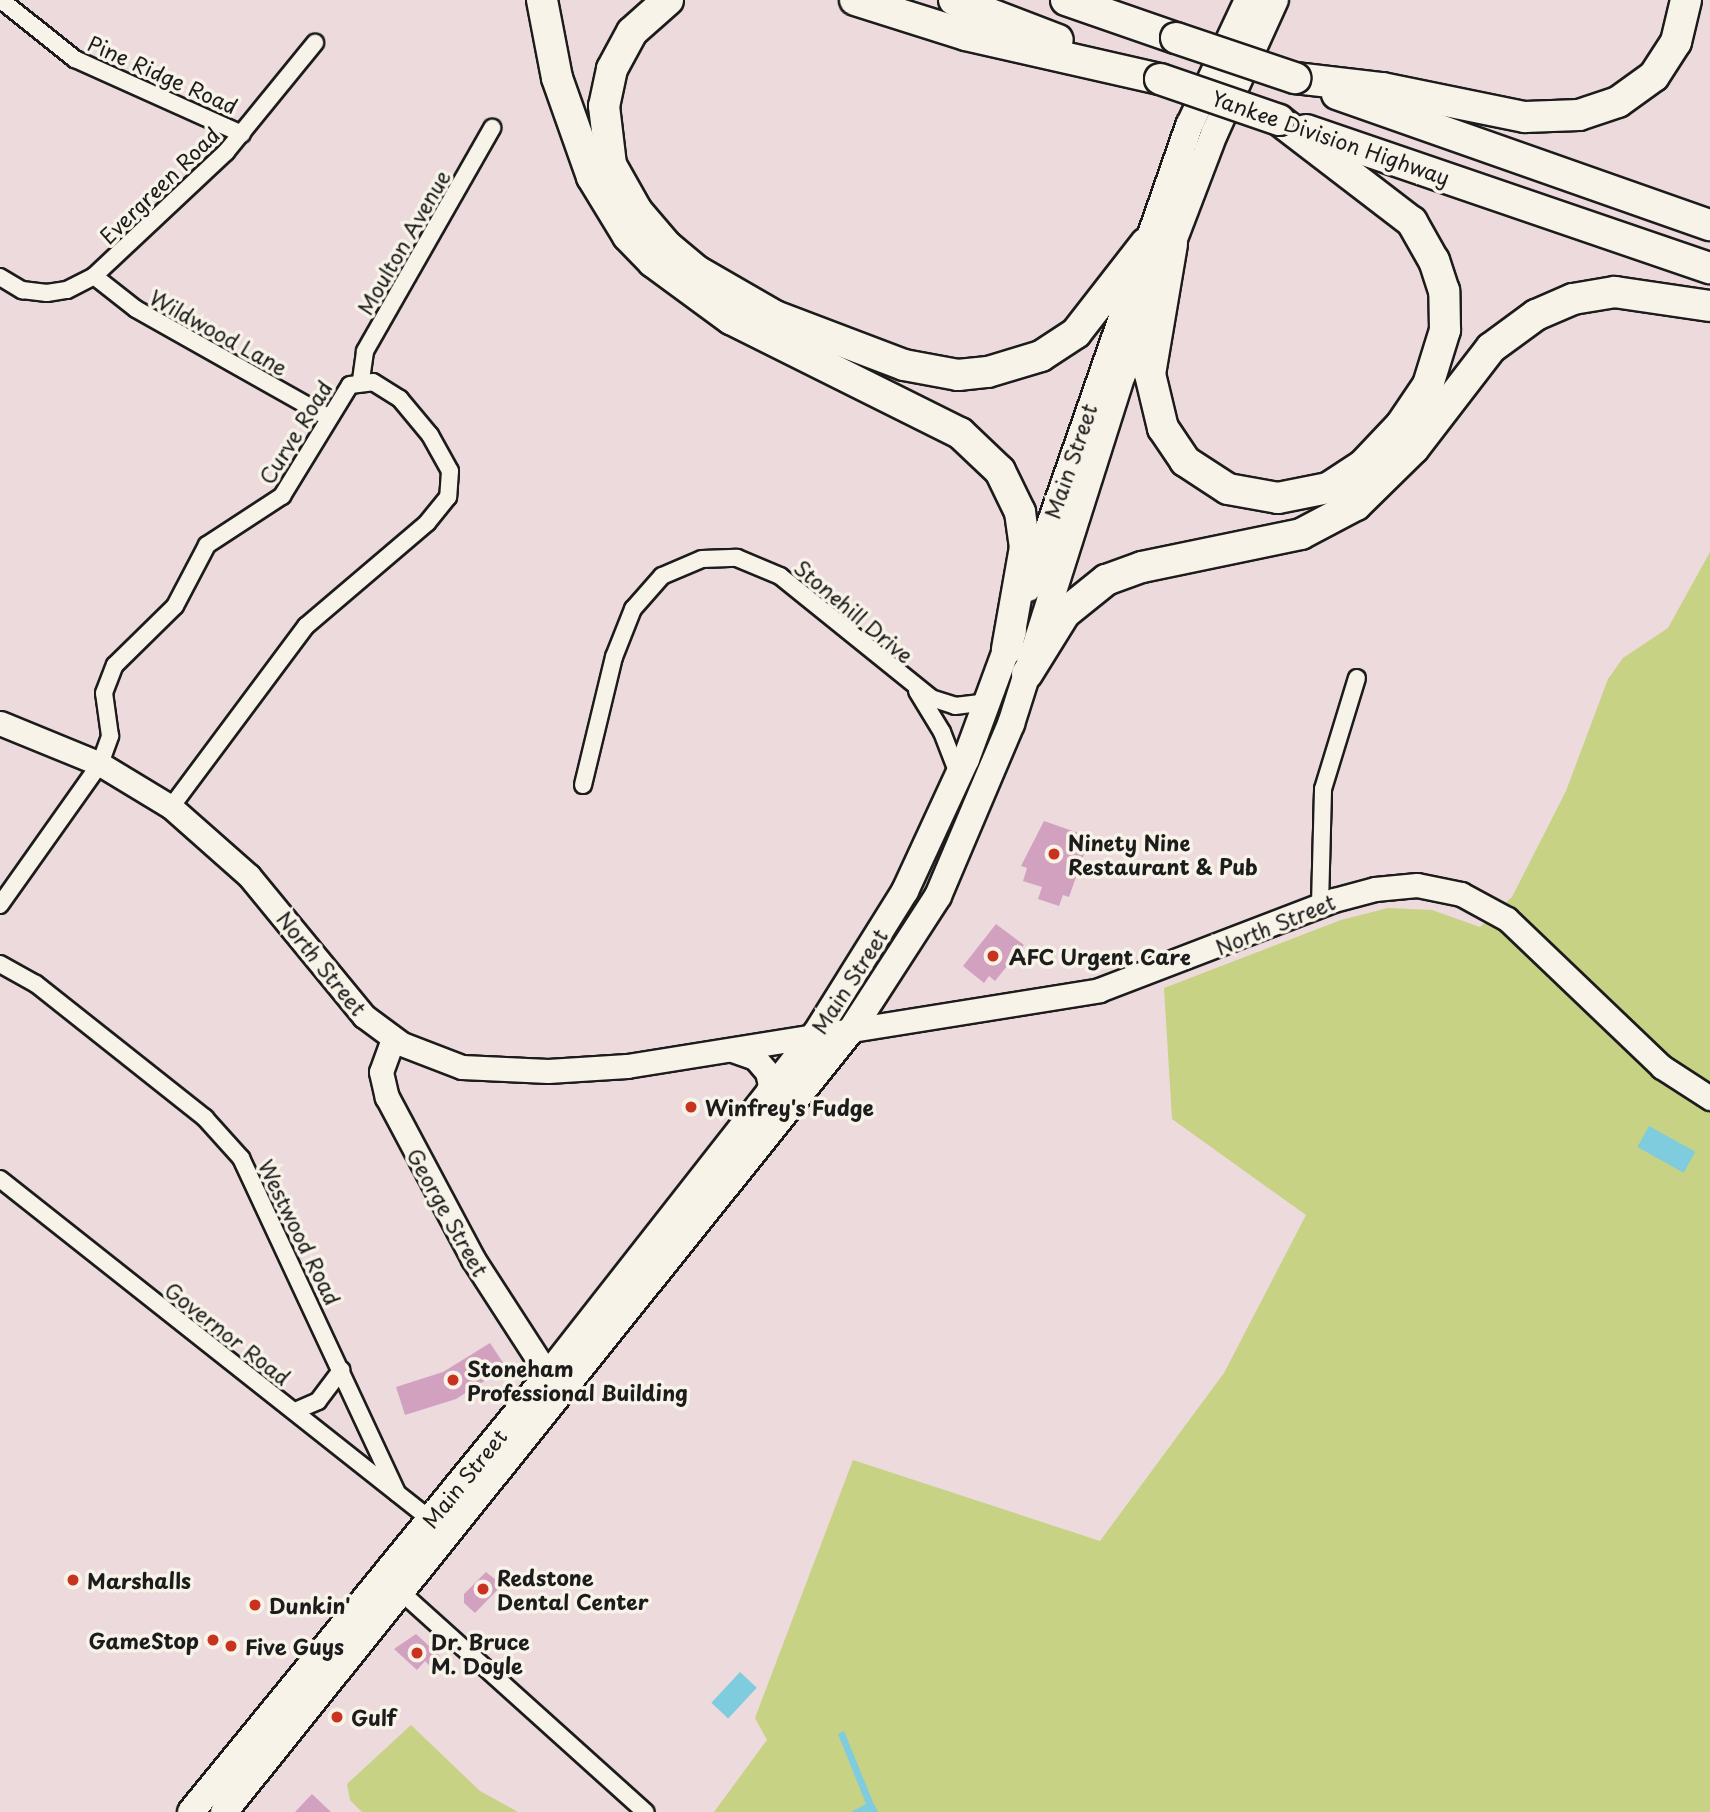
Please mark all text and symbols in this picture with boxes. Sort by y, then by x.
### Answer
street label: Pine Ridge Road [84,29,242,119]
street label: Yankee Division Highway [1208,84,1454,190]
street label: Evergreen Road [93,121,225,249]
street label: Moulton Avenue [352,166,454,318]
street label: Wildwood Lane [146,284,292,380]
street label: Curve Road [253,376,337,488]
street label: Main Street [1039,400,1101,522]
street label: Stonehill Drive [790,554,918,668]
place label: Ninety Nine Restaurant & Pub [1068,829,1258,879]
marker: Ninety Nine Restaurant & Pub [1046,846,1062,862]
street label: North Street [1211,888,1339,960]
street label: North Street [272,905,372,1021]
street label: Main Street [806,924,892,1038]
place label: AFC Urgent Care [1009,943,1191,969]
marker: AFC Urgent Care [983,946,1003,966]
place label: Winfrey's Fudge [705,1094,874,1120]
marker: Winfrey's Fudge [683,1099,699,1115]
street label: George Street [402,1144,494,1280]
street label: Westwood Road [254,1155,346,1309]
street label: Governor Road [161,1277,295,1389]
place label: Stoneham Professional Building [467,1355,687,1405]
marker: Stoneham Professional Building [445,1372,461,1388]
street label: Main Street [416,1423,512,1533]
place label: Redstone Dental Center [497,1564,648,1614]
place label: Marshalls [87,1567,191,1593]
marker: Marshalls [65,1572,81,1588]
marker: Redstone Dental Center [475,1581,491,1597]
place label: Dunkin' [269,1592,351,1618]
marker: Dunkin' [247,1597,263,1613]
place label: GameStop [88,1627,199,1653]
place label: Dr. Bruce M. Doyle [431,1628,531,1678]
marker: GameStop [205,1632,221,1648]
place label: Five Guys [245,1633,345,1659]
marker: Five Guys [223,1638,239,1654]
marker: Dr. Bruce M. Doyle [409,1645,425,1661]
place label: Gulf [351,1704,397,1730]
marker: Gulf [329,1709,345,1725]

